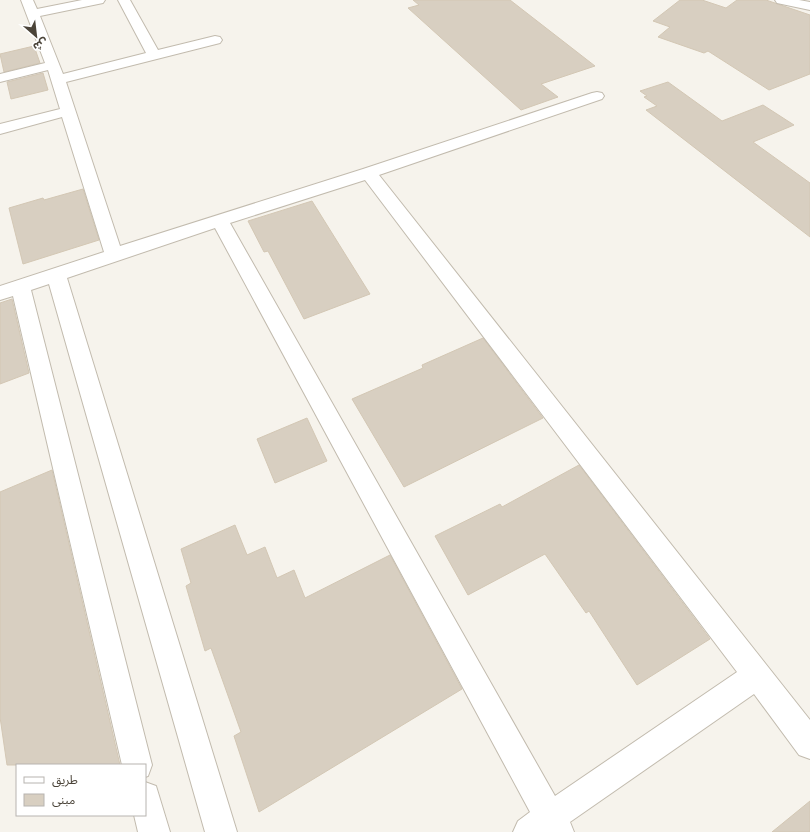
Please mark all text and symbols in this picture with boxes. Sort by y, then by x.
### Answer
north arrow [16,16,56,56]
text: ش [31,35,50,54]
legend [16,764,146,816]
text: طريق [52,773,78,788]
text: مبنى [52,793,75,807]

